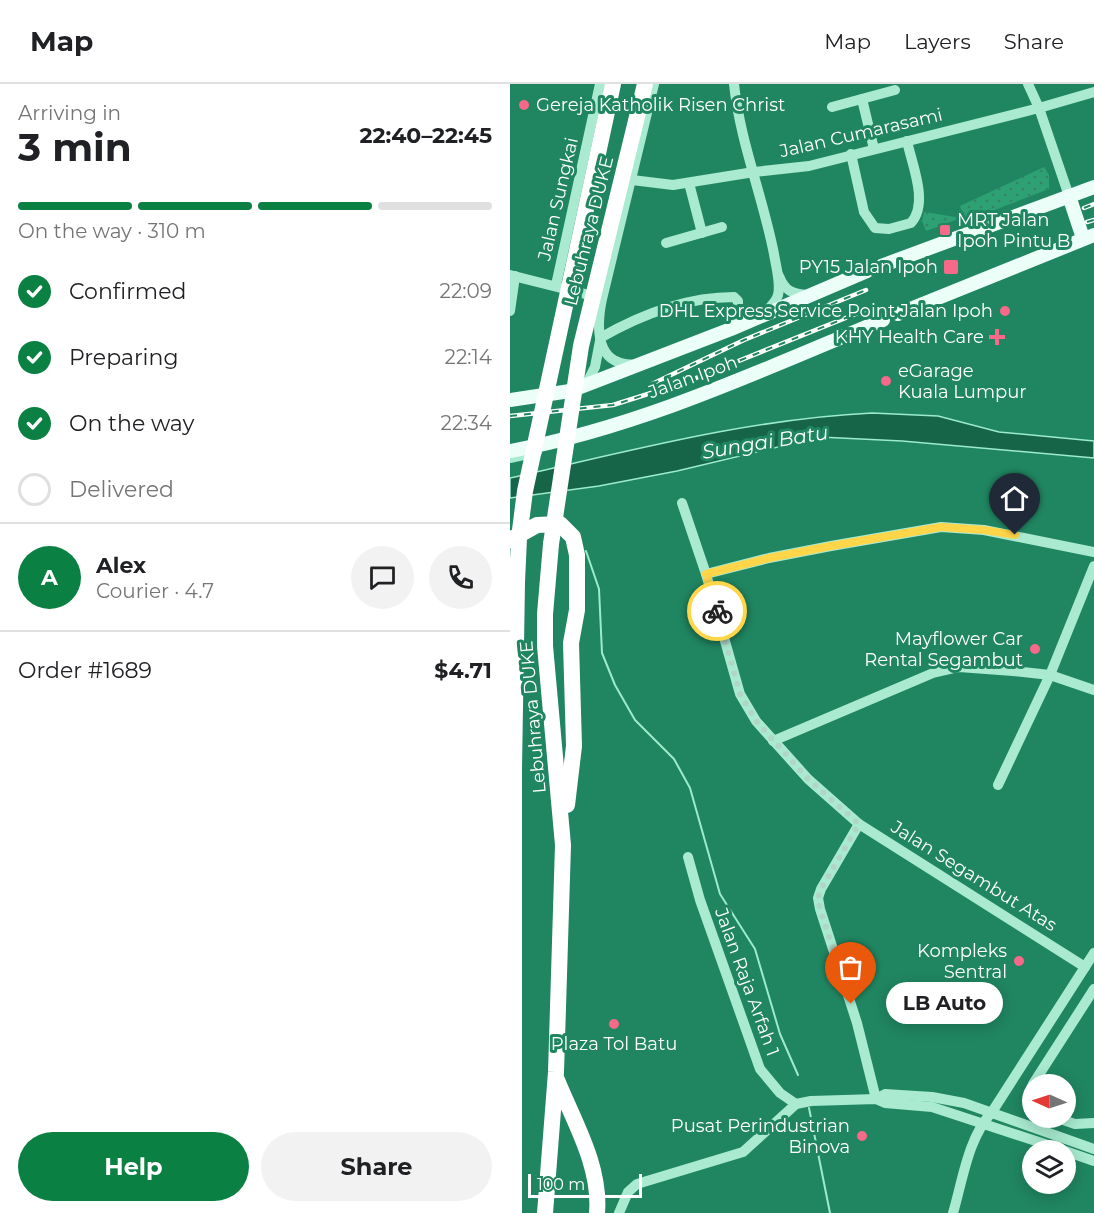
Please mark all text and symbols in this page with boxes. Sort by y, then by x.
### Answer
text: Map [30,24,93,58]
text: Map [824,29,871,54]
text: Layers [904,29,971,54]
text: Share [1004,29,1064,54]
place label: Gereja Katholik Risen Christ [536,94,785,116]
marker: Gereja Katholik Risen Christ [517,98,531,112]
text: Arriving in [18,101,121,125]
street label: Jalan Cumarasami [776,104,945,163]
text: 22:40–22:45 [359,122,492,149]
text: 3 min [18,123,132,171]
street label: Jalan Sungkai [533,135,583,264]
street label: Lebuhraya DUKE [560,154,618,308]
place label: MRT Jalan Ipoh Pintu B [957,209,1070,252]
text: On the way · 310 m [18,219,206,243]
marker: MRT Jalan Ipoh Pintu B [938,223,952,237]
place label: PY15 Jalan Ipoh [799,256,938,278]
marker: PY15 Jalan Ipoh [942,258,960,276]
icon: check [18,275,51,308]
text: Confirmed [69,278,186,305]
text: 22:09 [440,279,492,303]
place label: DHL Express Service Point Jalan Ipoh [659,300,993,322]
marker: DHL Express Service Point Jalan Ipoh [998,304,1012,318]
place label: KHY Health Care [835,326,984,348]
marker: KHY Health Care [988,328,1006,346]
icon: check [18,341,51,374]
text: Preparing [69,344,178,371]
text: 22:14 [445,345,492,369]
street label: Jalan Ipoh [645,351,740,404]
place label: eGarage Kuala Lumpur [898,360,1027,403]
marker: eGarage Kuala Lumpur [879,374,893,388]
icon: check [18,407,51,440]
text: On the way [69,410,194,437]
text: 22:34 [441,411,492,435]
water label: Sungai Batu [700,420,830,464]
pin [989,473,1040,535]
text: Delivered [69,476,174,503]
icon: home [998,482,1031,515]
button: chat [351,546,414,609]
button: phone [429,546,492,609]
text: Alex [96,552,146,579]
text: A [41,564,58,591]
text: Courier · 4.7 [96,579,214,603]
courier [687,581,747,641]
icon: bike [701,595,734,628]
place label: Mayflower Car Rental Segambut [864,628,1023,671]
street label: Lebuhraya DUKE [515,640,551,794]
marker: Mayflower Car Rental Segambut [1028,642,1042,656]
text: Order #1689 [18,657,152,684]
text: $4.71 [434,657,492,684]
street label: Jalan Segambut Atas [886,815,1061,936]
street label: Jalan Raja Arfah 1 [710,904,784,1059]
place label: Kompleks Sentral [917,940,1007,983]
pin [825,942,876,1004]
icon: bag [834,951,867,984]
marker: Kompleks Sentral [1012,954,1026,968]
callout: LB Auto [887,983,1004,1025]
text: LB Auto [903,991,986,1015]
marker: Plaza Tol Batu [607,1017,621,1031]
place label: Plaza Tol Batu [551,1033,677,1055]
north arrow [1022,1074,1076,1128]
map controls [1022,1074,1076,1194]
place label: Pusat Perindustrian Binova [671,1115,850,1158]
marker: Pusat Perindustrian Binova [855,1129,869,1143]
button: Help [18,1132,249,1201]
button: Share [261,1132,492,1201]
button: layers [1022,1140,1076,1194]
scale bar [528,1171,642,1198]
text: 100 m [537,1175,585,1194]

